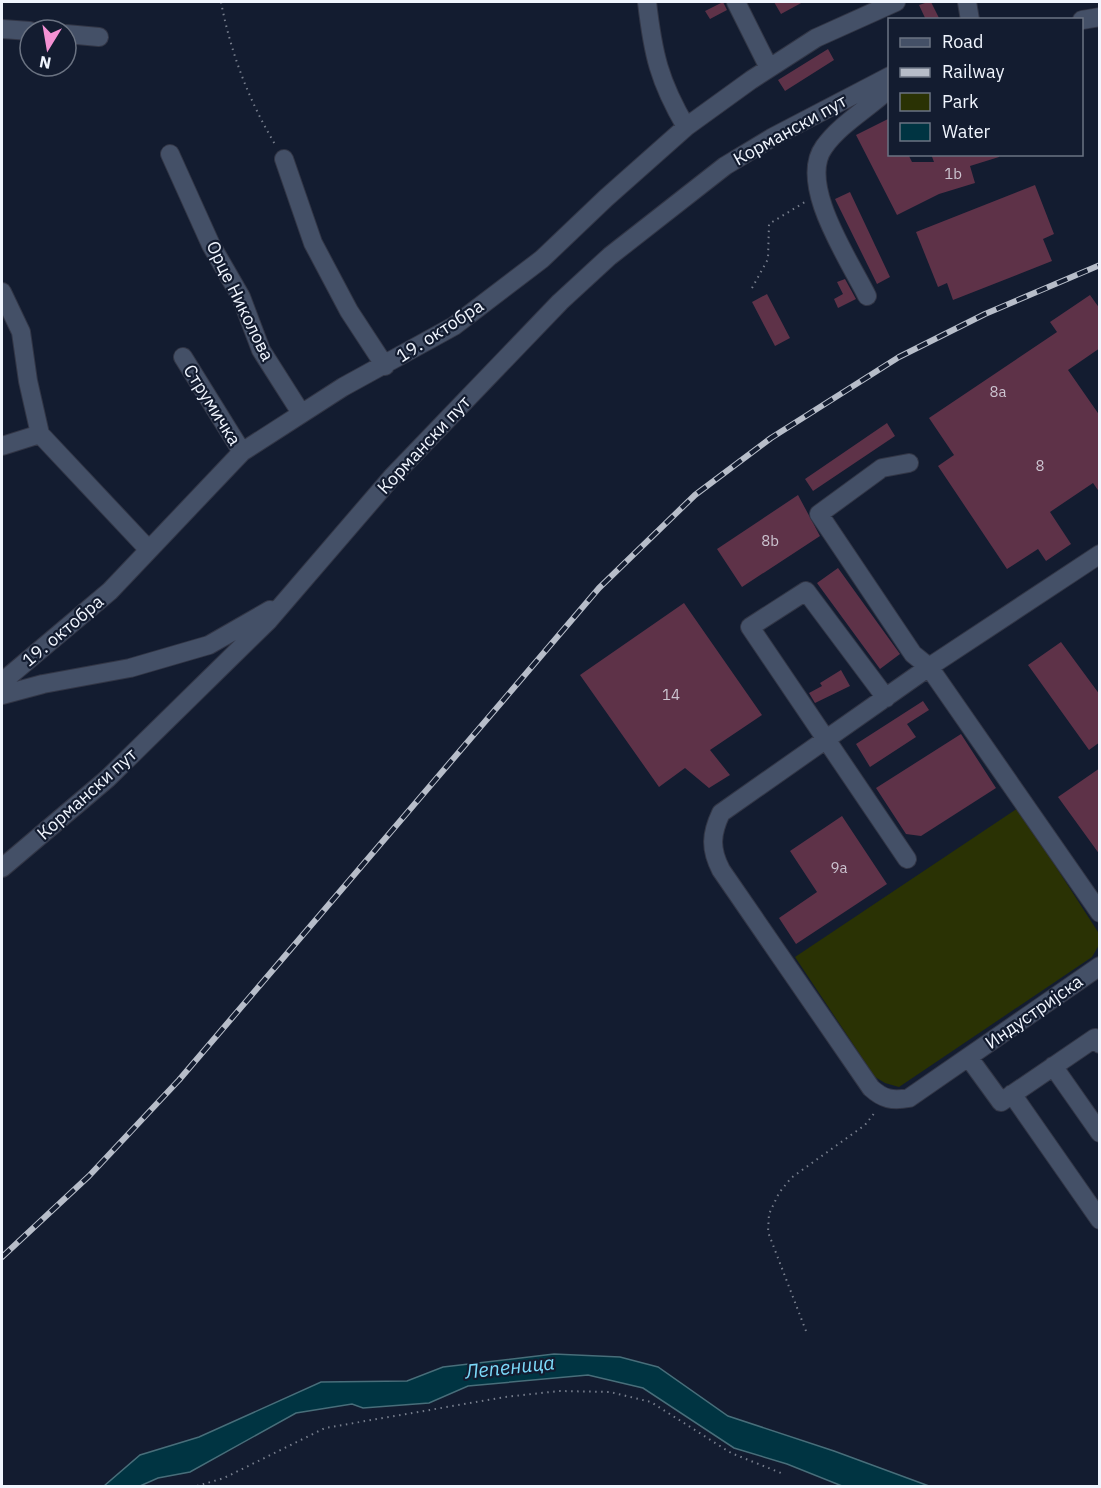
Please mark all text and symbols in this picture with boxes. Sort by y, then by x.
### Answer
north arrow [18,18,78,78]
legend [888,18,1083,156]
text: Road [942,30,983,53]
text: N [38,52,53,74]
text: Railway [942,60,1004,83]
street label: Кормански пут [729,89,851,170]
text: Park [942,90,979,113]
text: Water [942,120,991,143]
house number: 1b [944,164,962,183]
street label: Орце Николова [201,237,280,365]
street label: 19. октобра [392,294,488,367]
street label: Струмичка [179,360,247,450]
house number: 8a [989,382,1007,401]
street label: Кормански пут [372,390,475,499]
house number: 8 [1035,456,1045,475]
house number: 8b [761,531,779,550]
street label: 19. октобра [17,590,108,671]
house number: 14 [662,685,680,704]
street label: Кормански пут [32,742,142,844]
house number: 9a [830,858,848,877]
street label: Индустријска [980,969,1087,1054]
water label: Лепеница [463,1348,556,1385]

